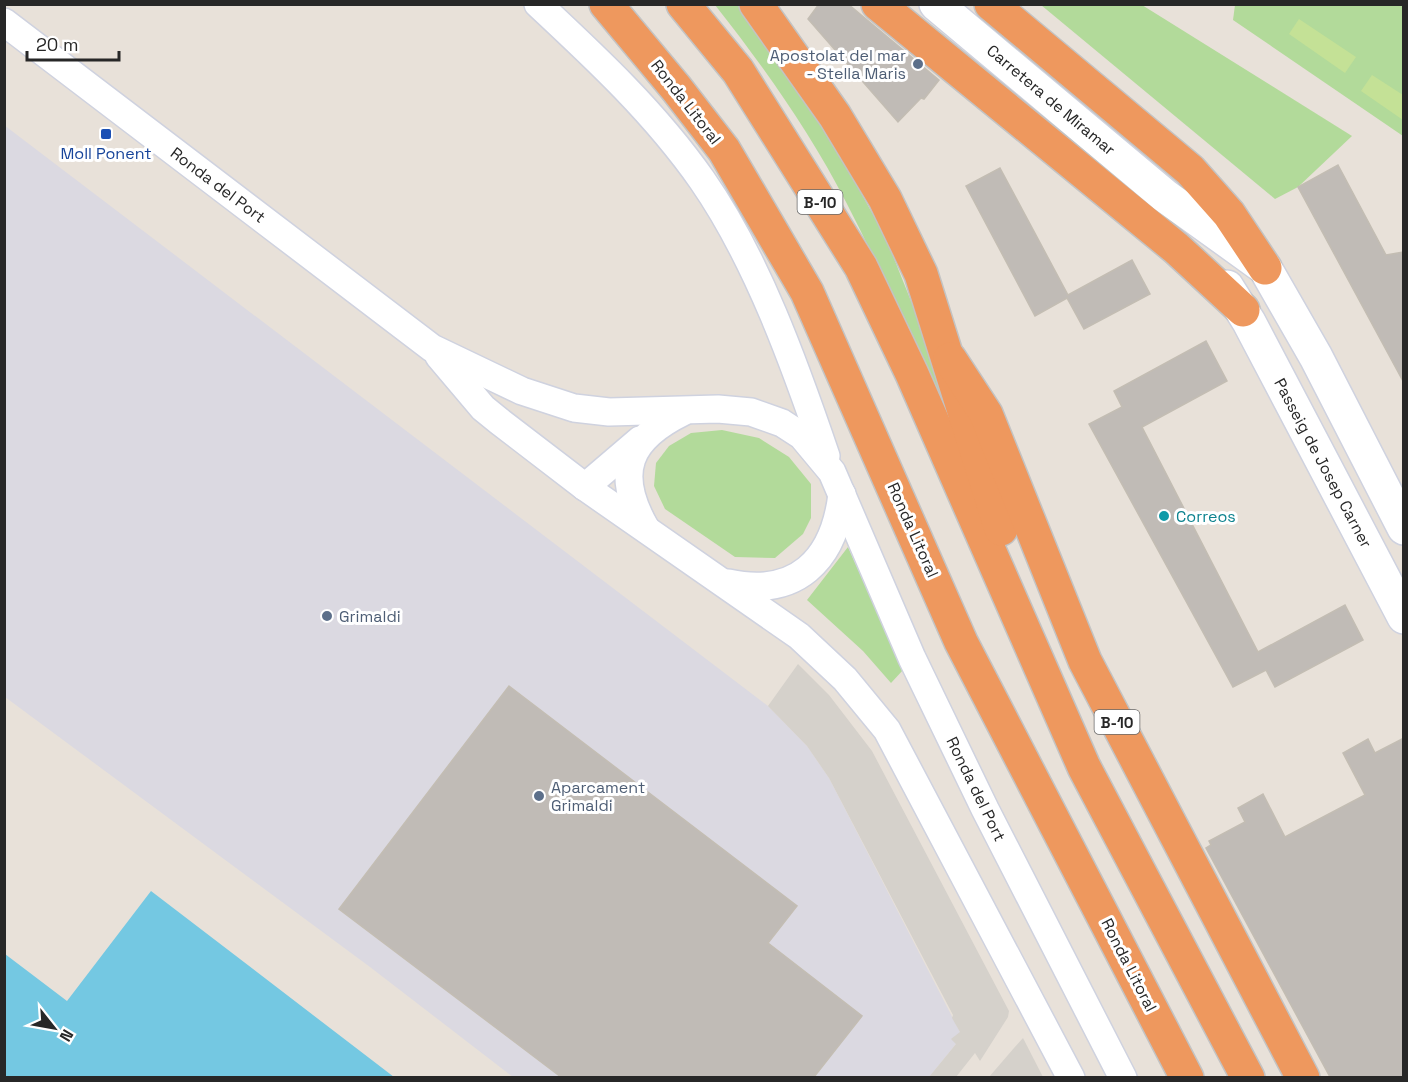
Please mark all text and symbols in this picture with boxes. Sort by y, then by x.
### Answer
scale bar [27,24,118,62]
text: 20 m [36,33,79,56]
street label: Carretera de Miramar [982,40,1120,160]
place label: Apostolat del mar - Stella Maris [770,45,906,84]
street label: Ronda Litoral [646,55,726,149]
marker: Apostolat del mar - Stella Maris [911,57,925,71]
marker: Moll Ponent [99,127,113,141]
street label: Ronda del Port [166,142,270,228]
place label: Moll Ponent [60,143,152,164]
road number: B-10 [798,190,842,214]
street label: Passeig de Josep Carner [1269,375,1377,551]
street label: Ronda Litoral [883,479,943,581]
place label: Correos [1176,506,1236,527]
marker: Correos [1157,509,1171,523]
place label: Grimaldi [339,606,401,627]
marker: Grimaldi [320,609,334,623]
road number: B-10 [1094,710,1140,734]
street label: Ronda del Port [942,733,1010,845]
place label: Aparcament Grimaldi [551,777,645,816]
marker: Aparcament Grimaldi [532,789,546,803]
street label: Ronda Litoral [1097,915,1161,1015]
north arrow [24,998,84,1058]
text: N [55,1025,78,1045]

